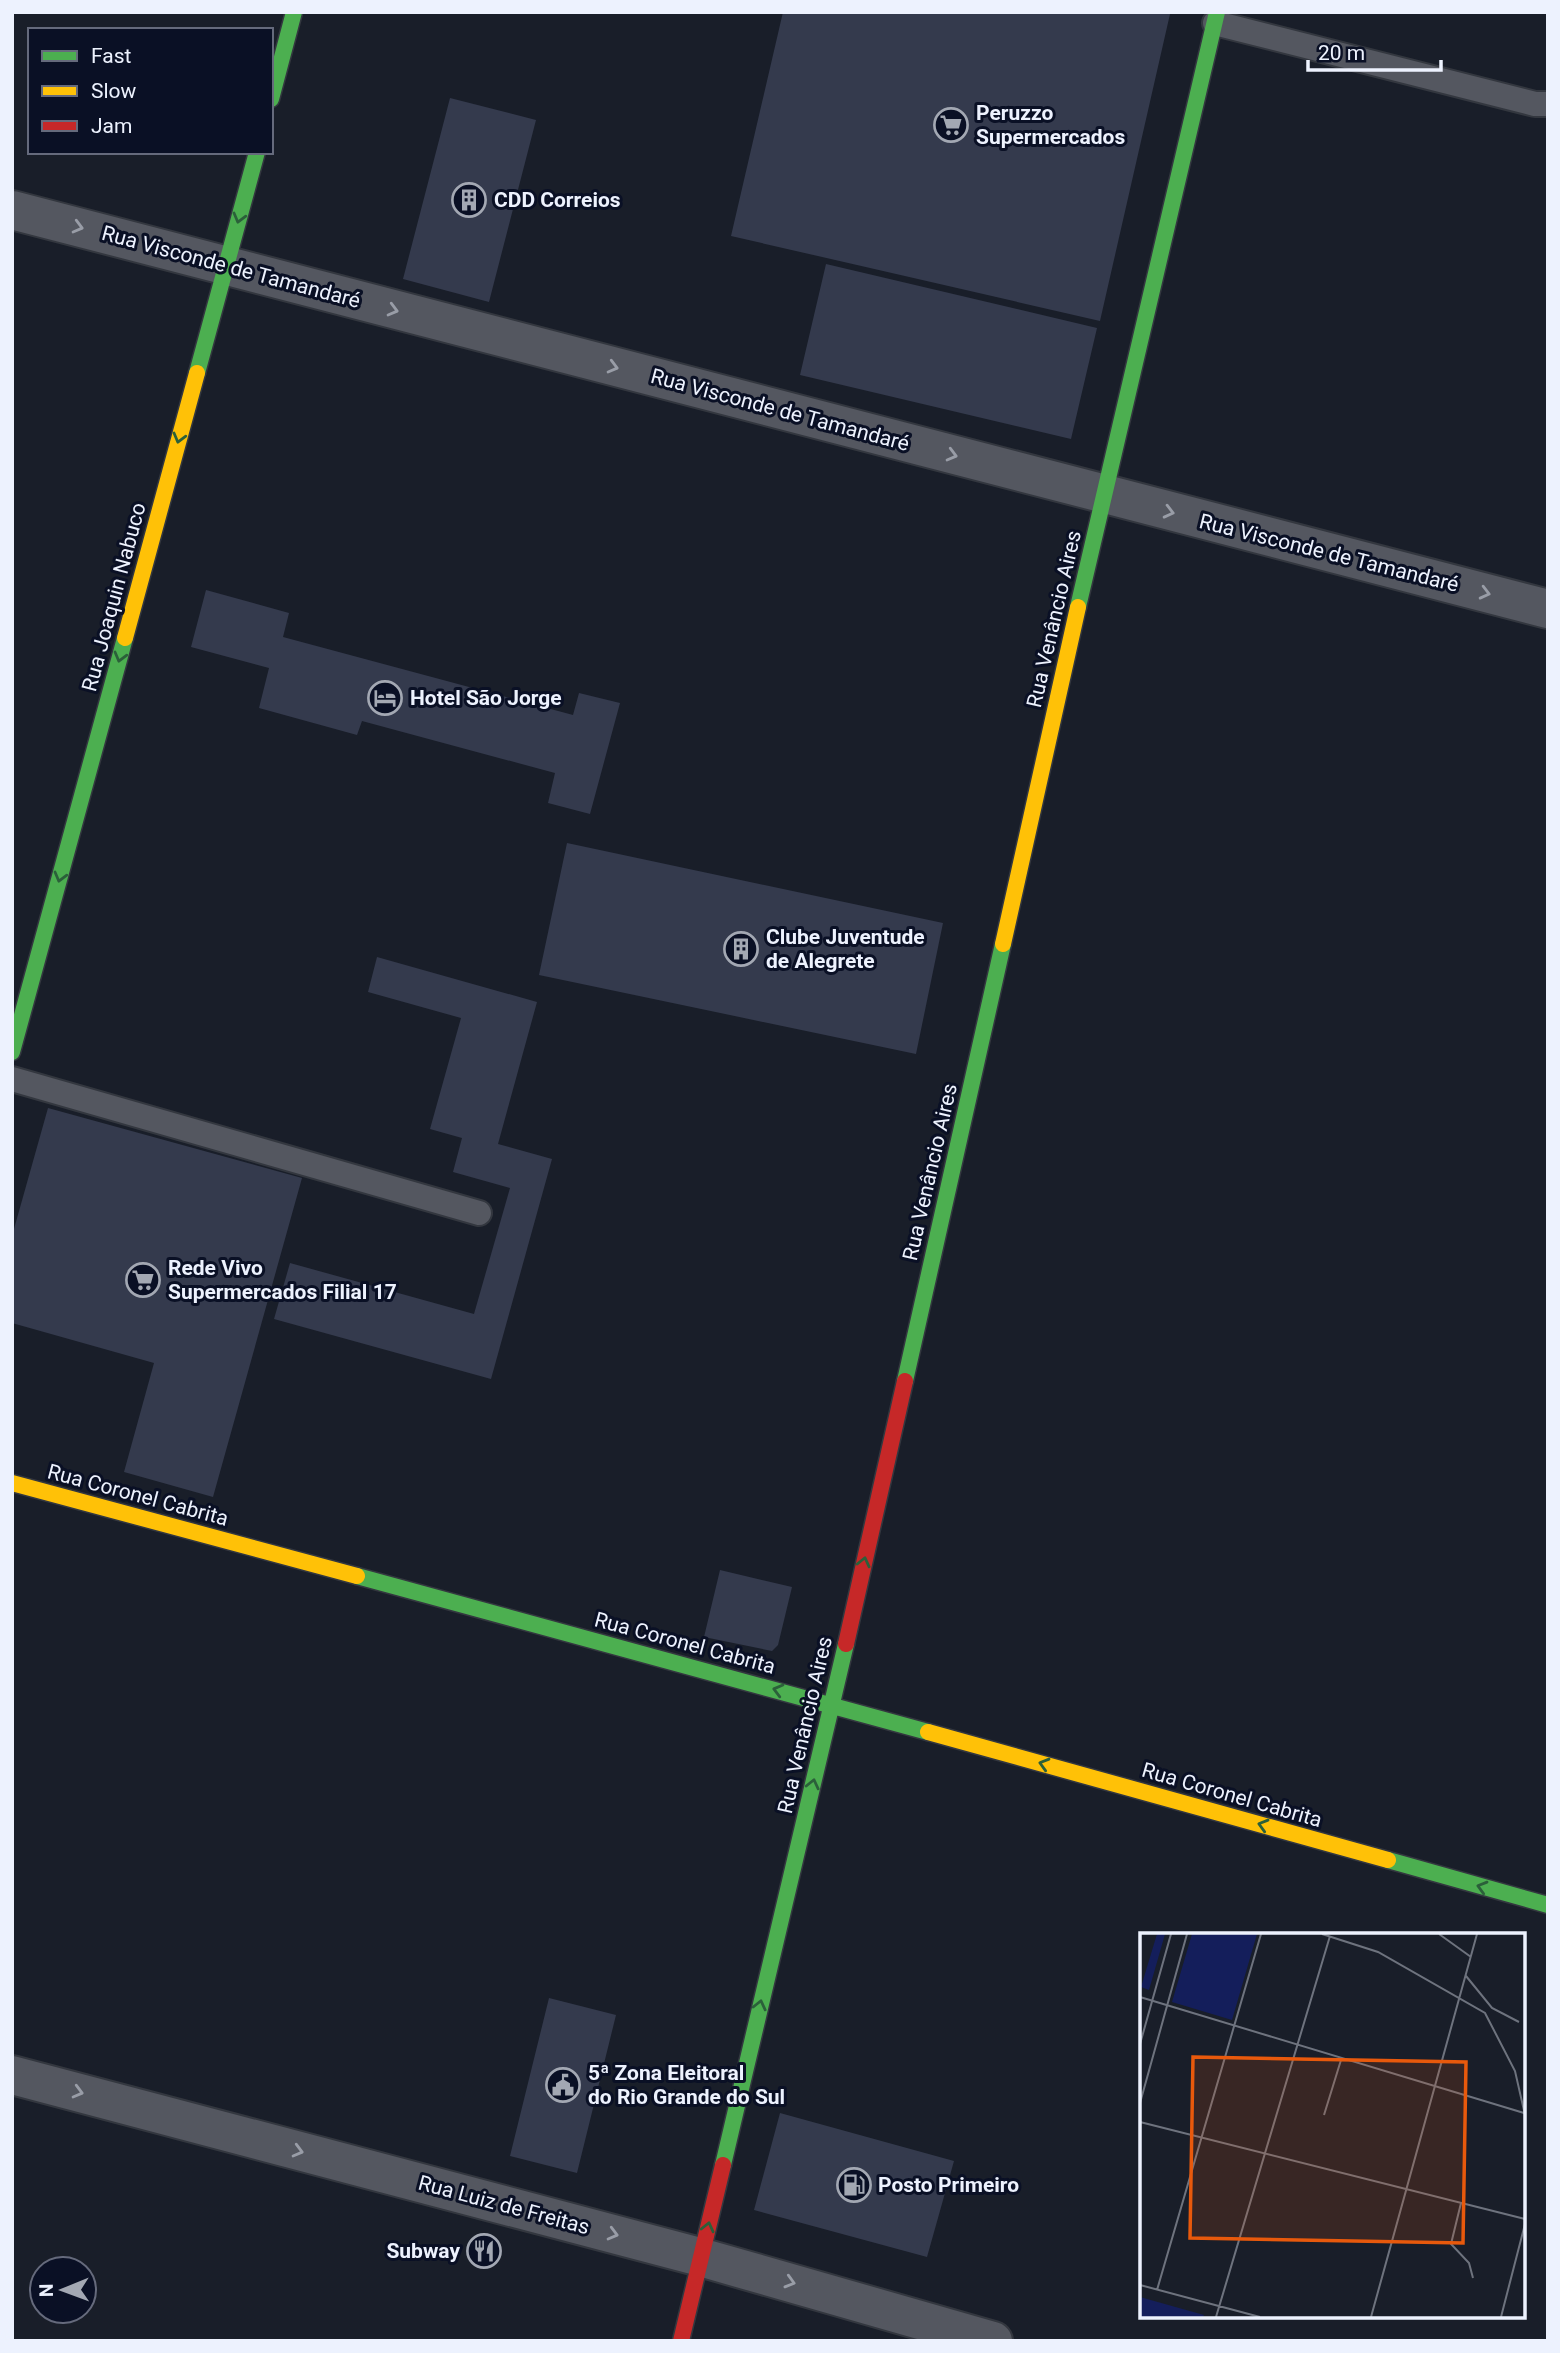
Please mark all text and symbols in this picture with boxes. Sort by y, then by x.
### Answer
legend [28,28,273,154]
scale bar [1308,28,1441,72]
text: 20 m [1318,41,1365,65]
text: Fast [91,44,132,68]
text: Slow [91,79,137,103]
place label: Peruzzo Supermercados [976,101,1125,149]
supermarket icon: Peruzzo Supermercados [932,106,970,144]
text: Jam [91,114,132,138]
building icon: CDD Correios [450,181,488,219]
place label: CDD Correios [494,188,621,212]
one-way arrow [233,212,247,224]
one-way arrow [72,219,84,233]
street label: Rua Visconde de Tamandaré [99,221,363,313]
one-way arrow [387,302,399,316]
one-way arrow [607,359,619,373]
street label: Rua Visconde de Tamandaré [648,364,912,456]
one-way arrow [173,432,188,444]
one-way arrow [946,447,958,461]
street label: Rua Joaquin Nabuco [77,500,151,694]
one-way arrow [1163,504,1175,518]
street label: Rua Visconde de Tamandaré [1197,509,1461,597]
street label: Rua Venâncio Aires [1022,528,1086,710]
one-way arrow [1478,585,1490,599]
one-way arrow [114,651,128,663]
hotel icon: Hotel São Jorge [366,679,404,717]
place label: Hotel São Jorge [410,686,562,710]
one-way arrow [54,871,68,883]
place label: Clube Juventude de Alegrete [766,925,925,973]
building icon: Clube Juventude de Alegrete [722,930,760,968]
street label: Rua Venâncio Aires [898,1081,962,1263]
place label: Rede Vivo Supermercados Filial 17 [168,1256,397,1304]
supermarket icon: Rede Vivo Supermercados Filial 17 [124,1261,162,1299]
street label: Rua Coronel Cabrita [45,1459,231,1531]
one-way arrow [856,1556,870,1568]
street label: Rua Coronel Cabrita [592,1607,778,1679]
street label: Rua Venâncio Aires [773,1634,837,1816]
one-way arrow [772,1684,784,1698]
one-way arrow [1038,1758,1050,1772]
street label: Rua Coronel Cabrita [1139,1758,1325,1832]
one-way arrow [805,1778,819,1790]
one-way arrow [1257,1819,1269,1834]
one-way arrow [1476,1880,1488,1895]
inset map [1140,1933,1525,2318]
one-way arrow [752,1999,767,2011]
place label: 5ª Zona Eleitoral do Rio Grande do Sul [588,2061,785,2109]
public building icon: 5ª Zona Eleitoral do Rio Grande do Sul [544,2066,582,2104]
one-way arrow [72,2084,84,2099]
one-way arrow [292,2142,304,2157]
fuel station icon: Posto Primeiro [835,2166,873,2204]
street label: Rua Luiz de Freitas [416,2171,592,2239]
place label: Posto Primeiro [878,2173,1019,2197]
one-way arrow [699,2221,714,2233]
one-way arrow [607,2225,619,2240]
restaurant icon: Subway [465,2232,503,2270]
place label: Subway [386,2239,460,2263]
north arrow [28,2255,98,2325]
one-way arrow [783,2274,795,2289]
text: N [35,2283,58,2297]

